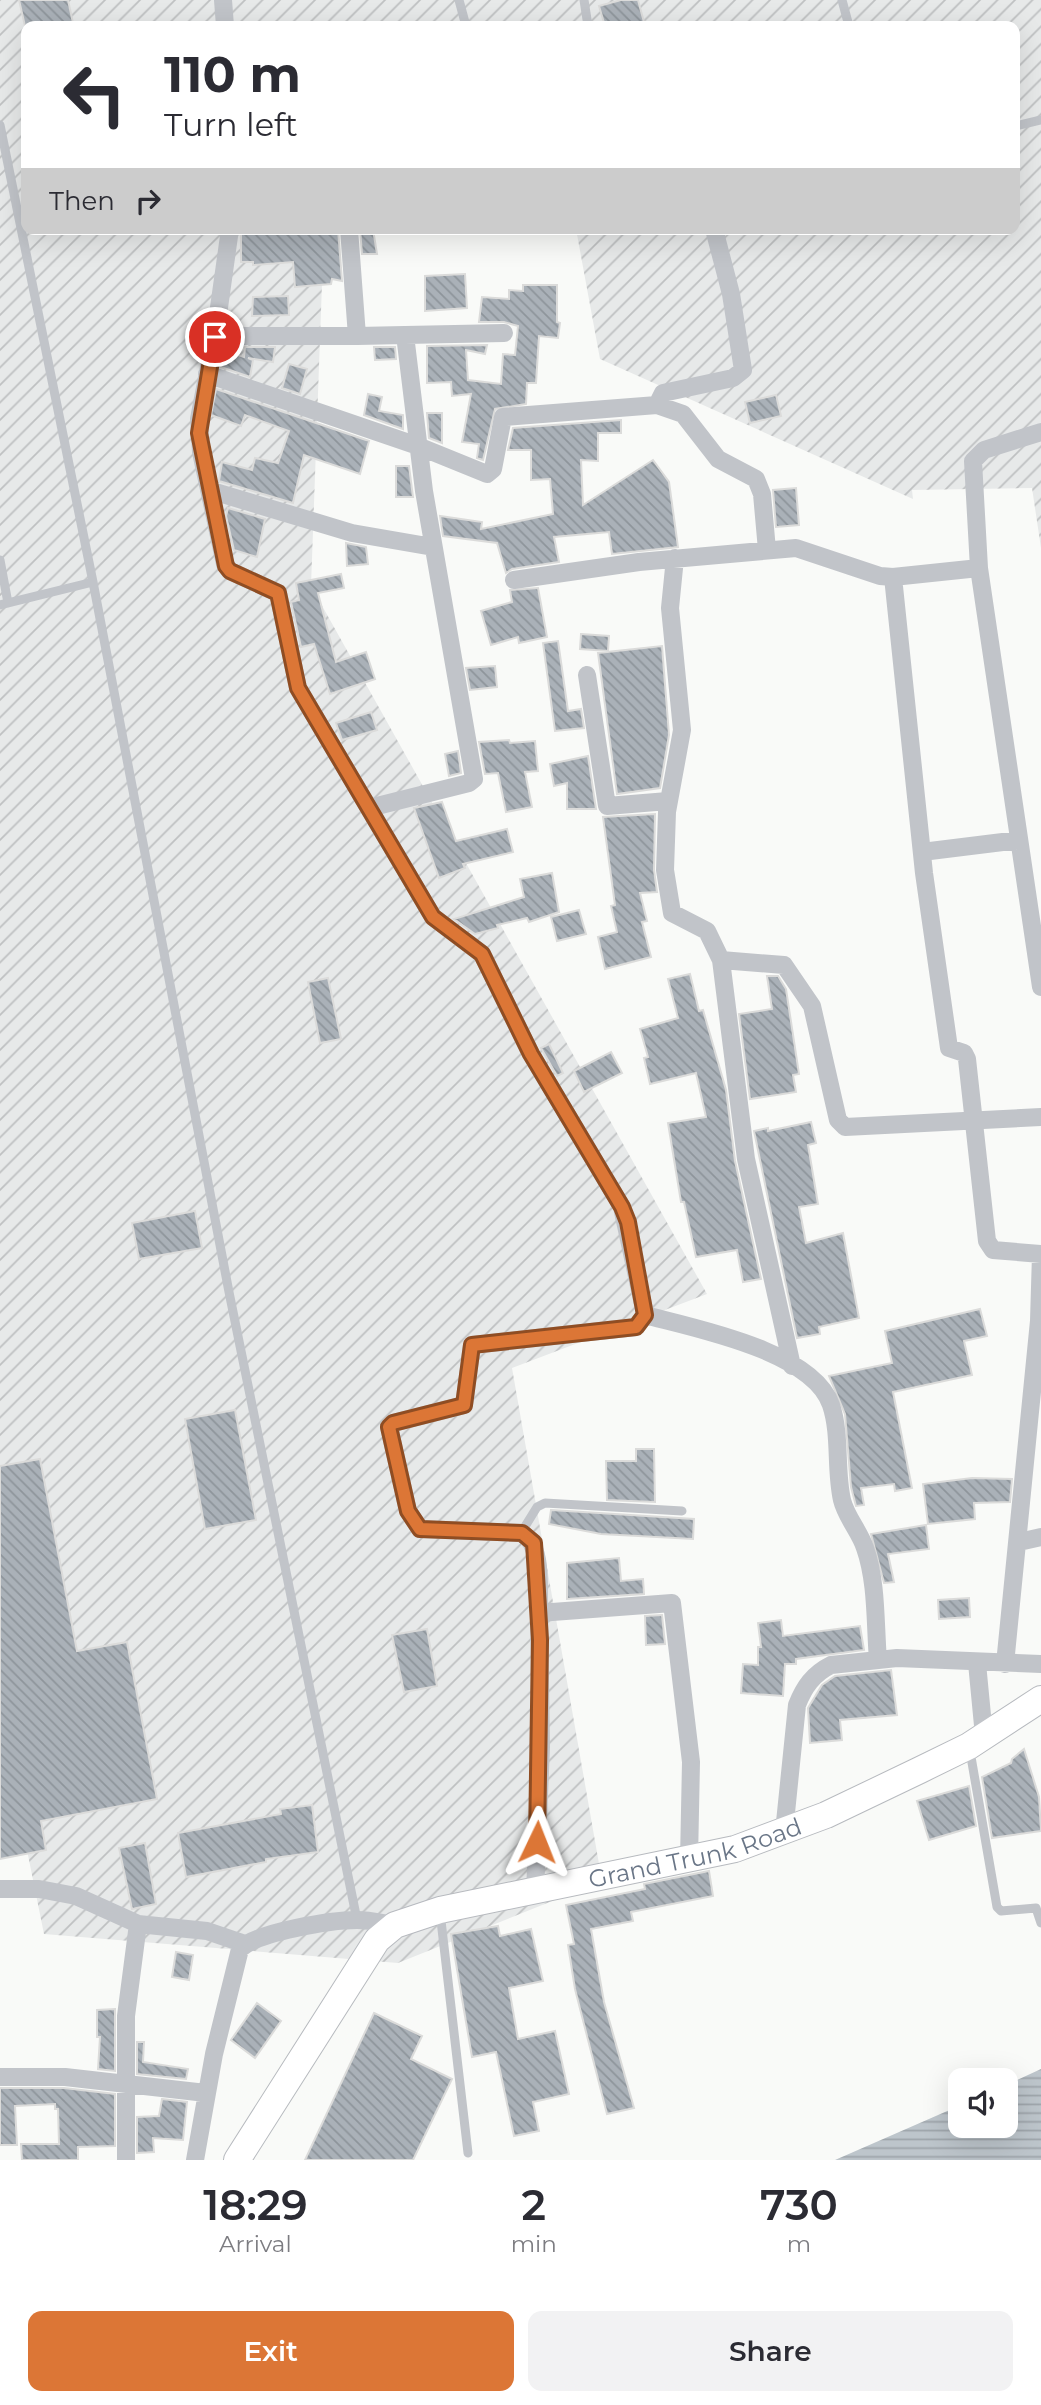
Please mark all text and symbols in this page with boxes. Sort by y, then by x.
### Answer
text: 110 m [164,45,301,104]
icon: left [49,49,140,140]
text: Turn left [164,105,298,144]
icon: right [129,182,167,220]
text: Then [49,185,115,217]
pin [185,307,245,367]
icon: arrive [196,318,234,356]
position arrow [500,1805,574,1879]
street label: Grand Trunk Road [586,1811,805,1893]
map controls [948,2068,1018,2138]
button: sound [948,2068,1018,2138]
text: 18:29 [203,2179,308,2231]
text: 2 [522,2179,546,2231]
text: 730 [760,2179,838,2231]
text: Arrival [219,2230,292,2258]
text: min [511,2230,557,2258]
text: m [787,2230,811,2258]
button: Exit [28,2311,514,2391]
button: Share [528,2311,1013,2391]

